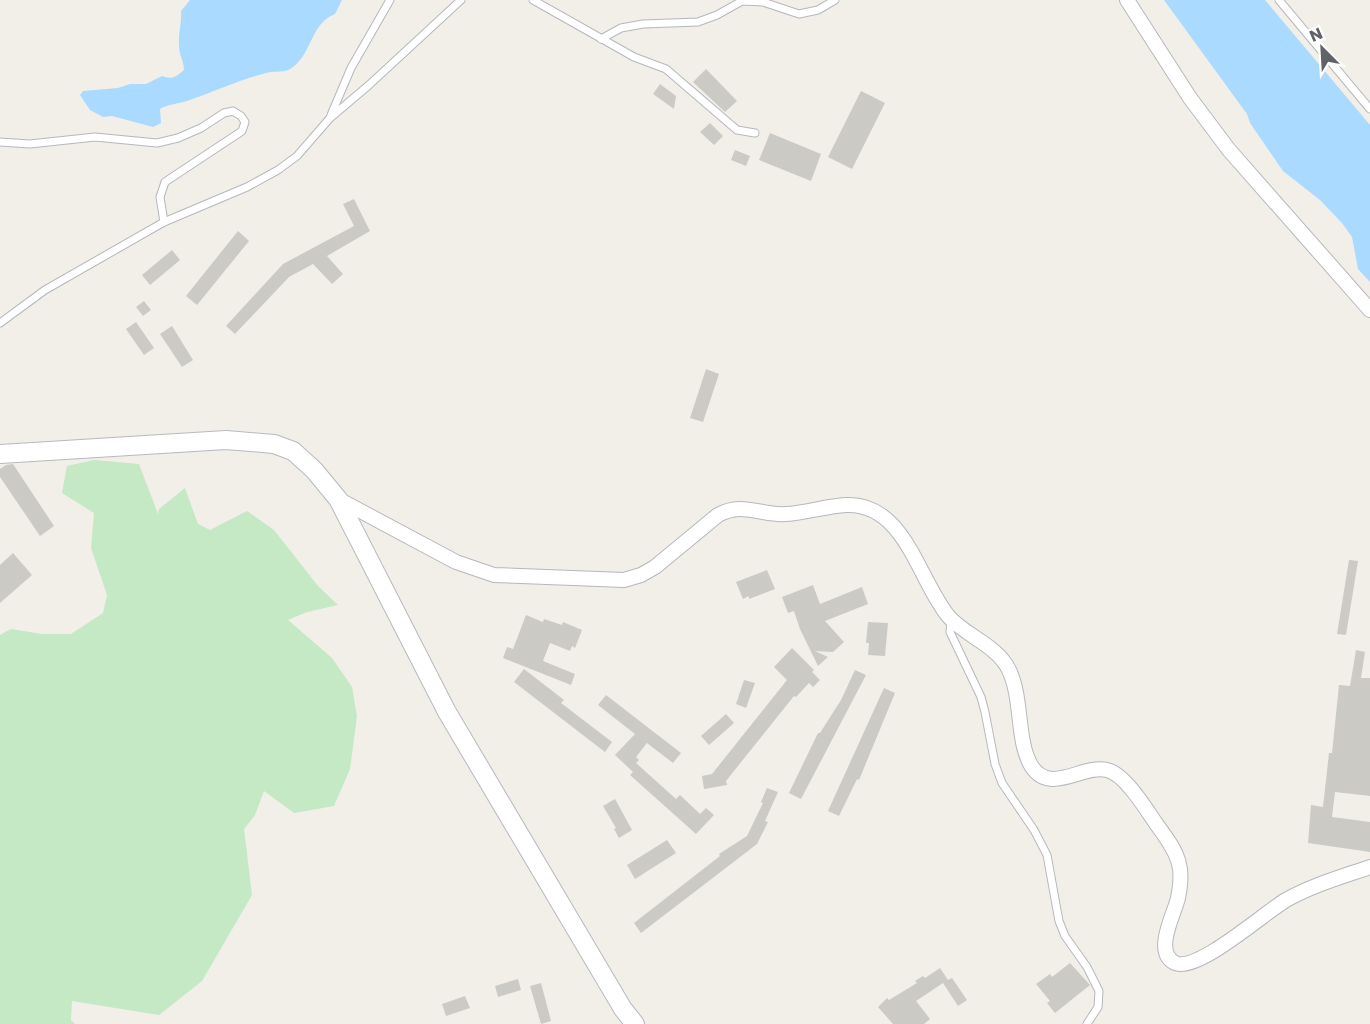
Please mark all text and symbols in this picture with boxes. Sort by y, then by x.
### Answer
north arrow [1292,18,1352,78]
text: N [1306,22,1326,48]

